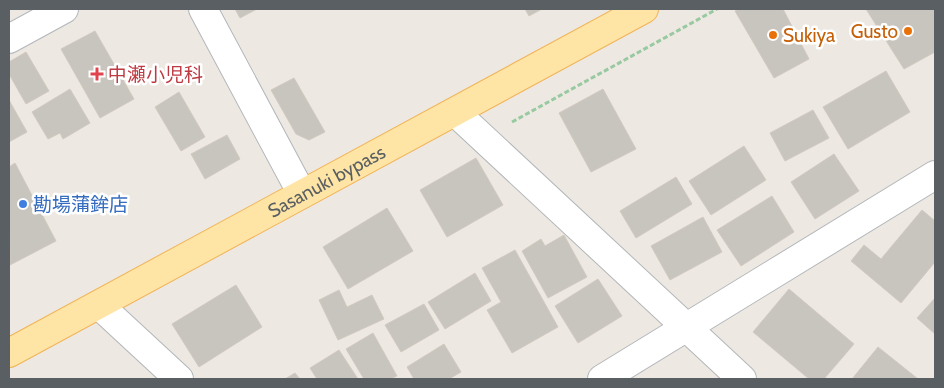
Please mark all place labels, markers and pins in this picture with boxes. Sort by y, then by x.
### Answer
place label: Gusto [851,20,898,43]
place label: Sukiya [783,24,835,47]
marker: Gusto [902,25,914,37]
marker: Sukiya [767,29,779,41]
place label: 中瀬小児科 [108,63,203,86]
marker: 中瀬小児科 [90,67,104,81]
place label: 勘場蒲鉾店 [33,193,128,216]
marker: 勘場蒲鉾店 [17,198,29,210]

